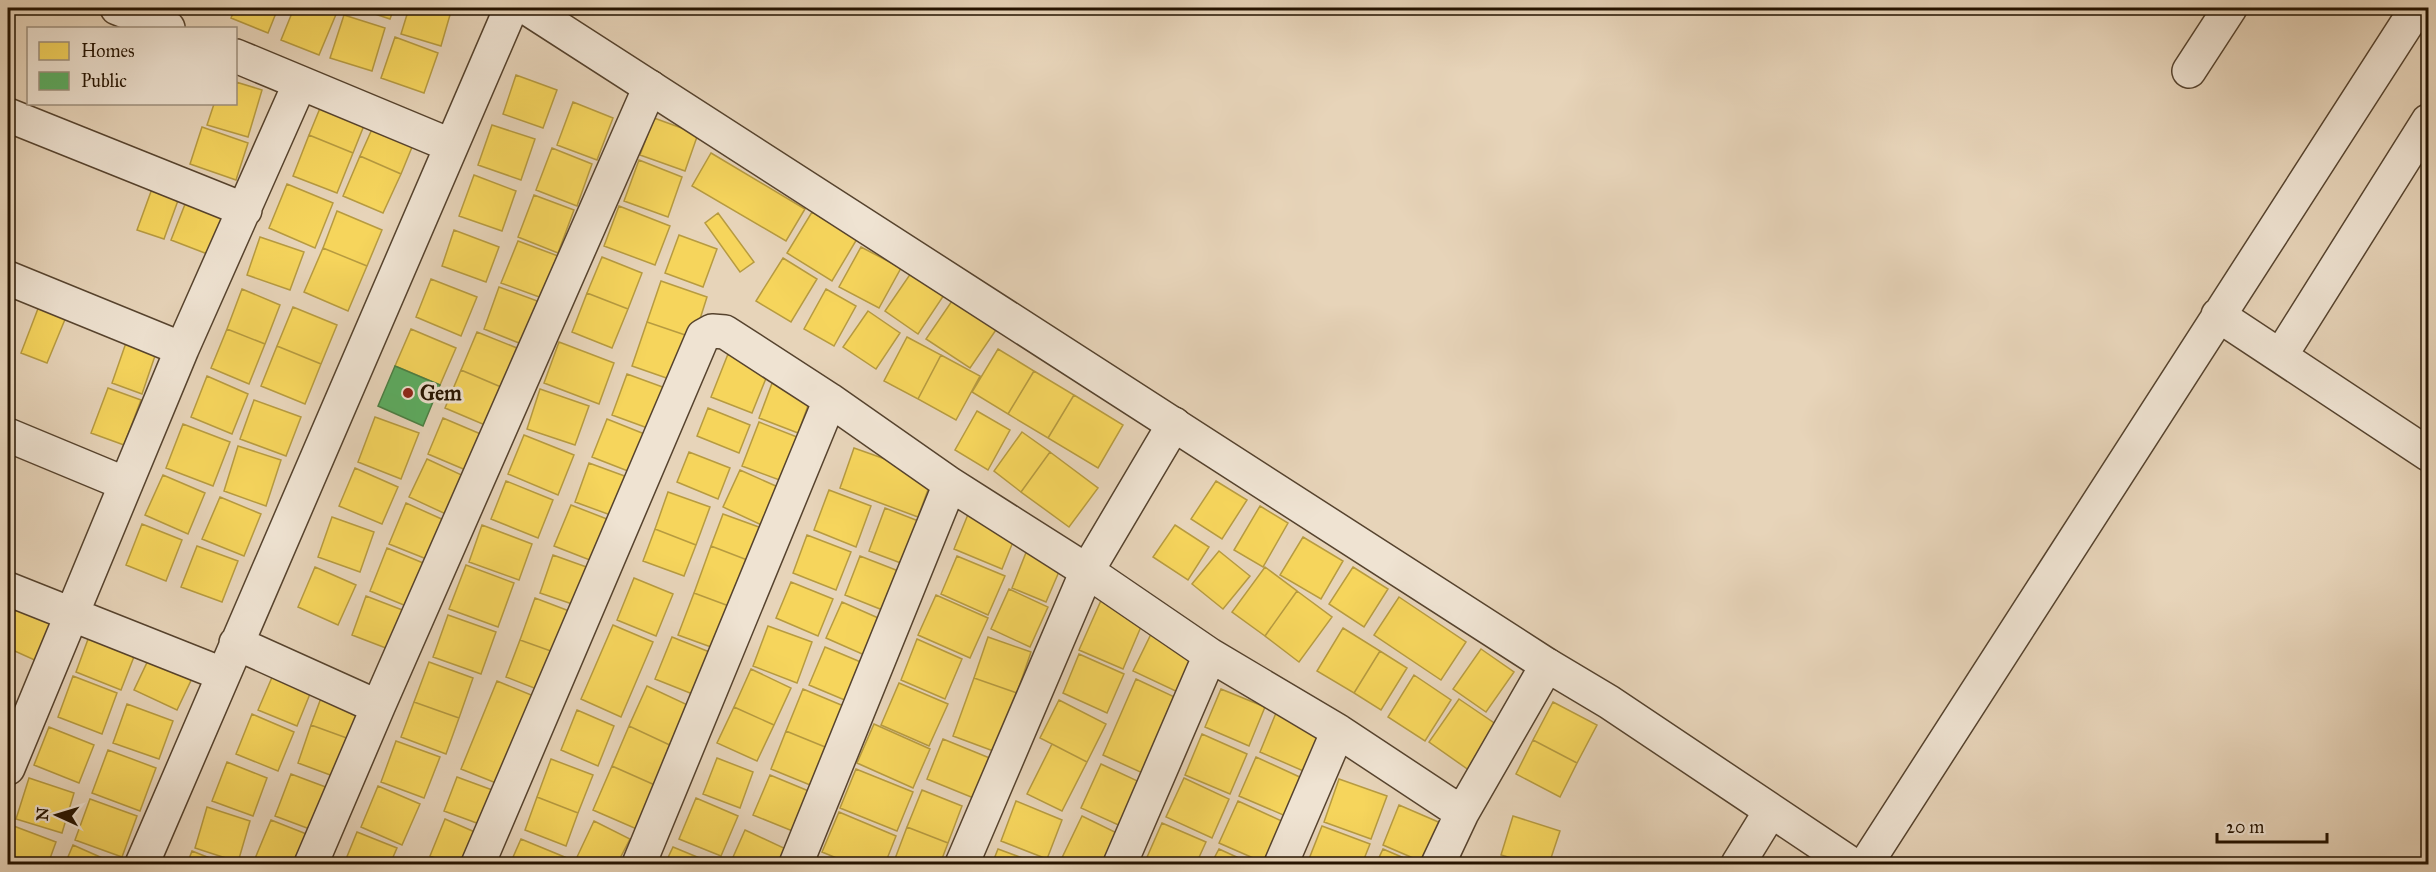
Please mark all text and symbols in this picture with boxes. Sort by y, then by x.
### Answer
legend [27,27,237,105]
text: Homes [81,40,135,62]
text: Public [81,70,127,92]
place label: Gem [420,380,462,406]
marker: Gem [401,386,415,400]
north arrow [27,785,87,845]
text: N [33,806,53,821]
scale bar [2217,806,2326,844]
text: 20 m [2226,816,2264,838]

